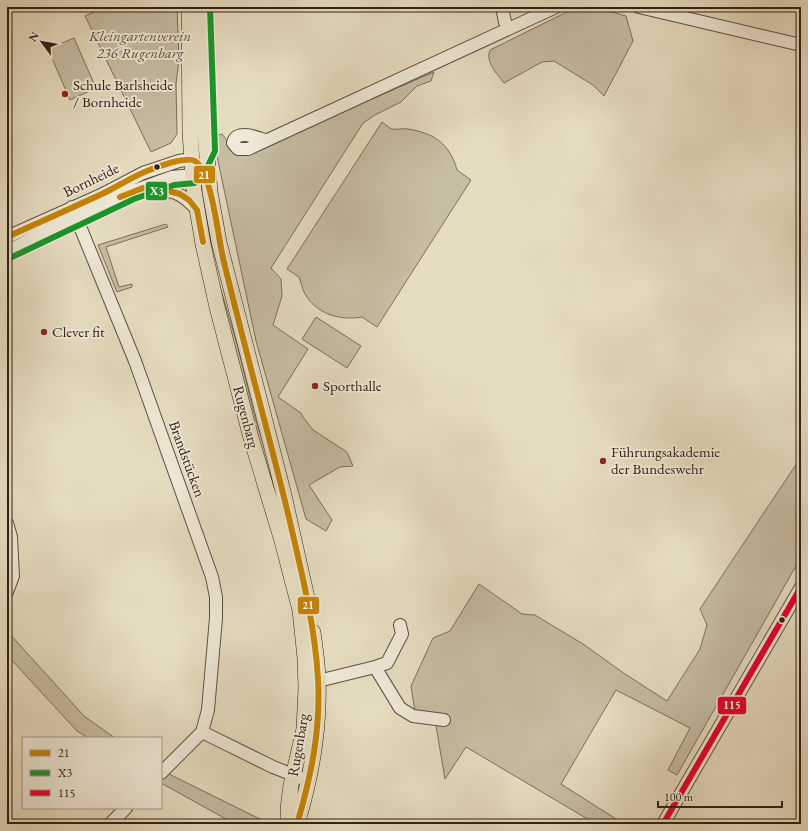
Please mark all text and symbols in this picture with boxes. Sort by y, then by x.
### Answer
north arrow [22,22,62,62]
park label: Kleingartenverein 236 Rugenbarg [88,26,191,62]
text: N [25,29,42,44]
place label: Schule Barlsheide / Bornheide [73,75,173,111]
marker: Schule Barlsheide / Bornheide [60,89,70,99]
street label: Bornheide [60,158,122,201]
unlabelled marker [152,162,162,172]
line badge: 21 [193,165,216,184]
text: 21 [198,168,210,182]
line badge: X3 [145,181,168,201]
text: X3 [149,184,164,198]
place label: Clever fit [52,322,105,341]
marker: Clever fit [39,327,49,337]
place label: Sporthalle [323,376,382,395]
marker: Sporthalle [310,381,320,391]
street label: Rugenbarg [229,384,264,451]
street label: Brandstücken [165,418,210,500]
place label: Führungsakademie der Bundeswehr [611,442,720,478]
marker: Führungsakademie der Bundeswehr [598,456,608,466]
line badge: 21 [297,596,320,615]
text: 21 [302,598,314,612]
unlabelled marker [777,615,787,625]
line badge: 115 [717,696,747,715]
text: 115 [723,698,741,712]
street label: Rugenbarg [283,711,312,778]
legend [22,737,162,809]
text: 21 [58,745,70,761]
text: X3 [57,765,72,781]
scale bar [658,783,782,809]
text: 115 [58,785,76,801]
text: 100 m [664,789,694,805]

